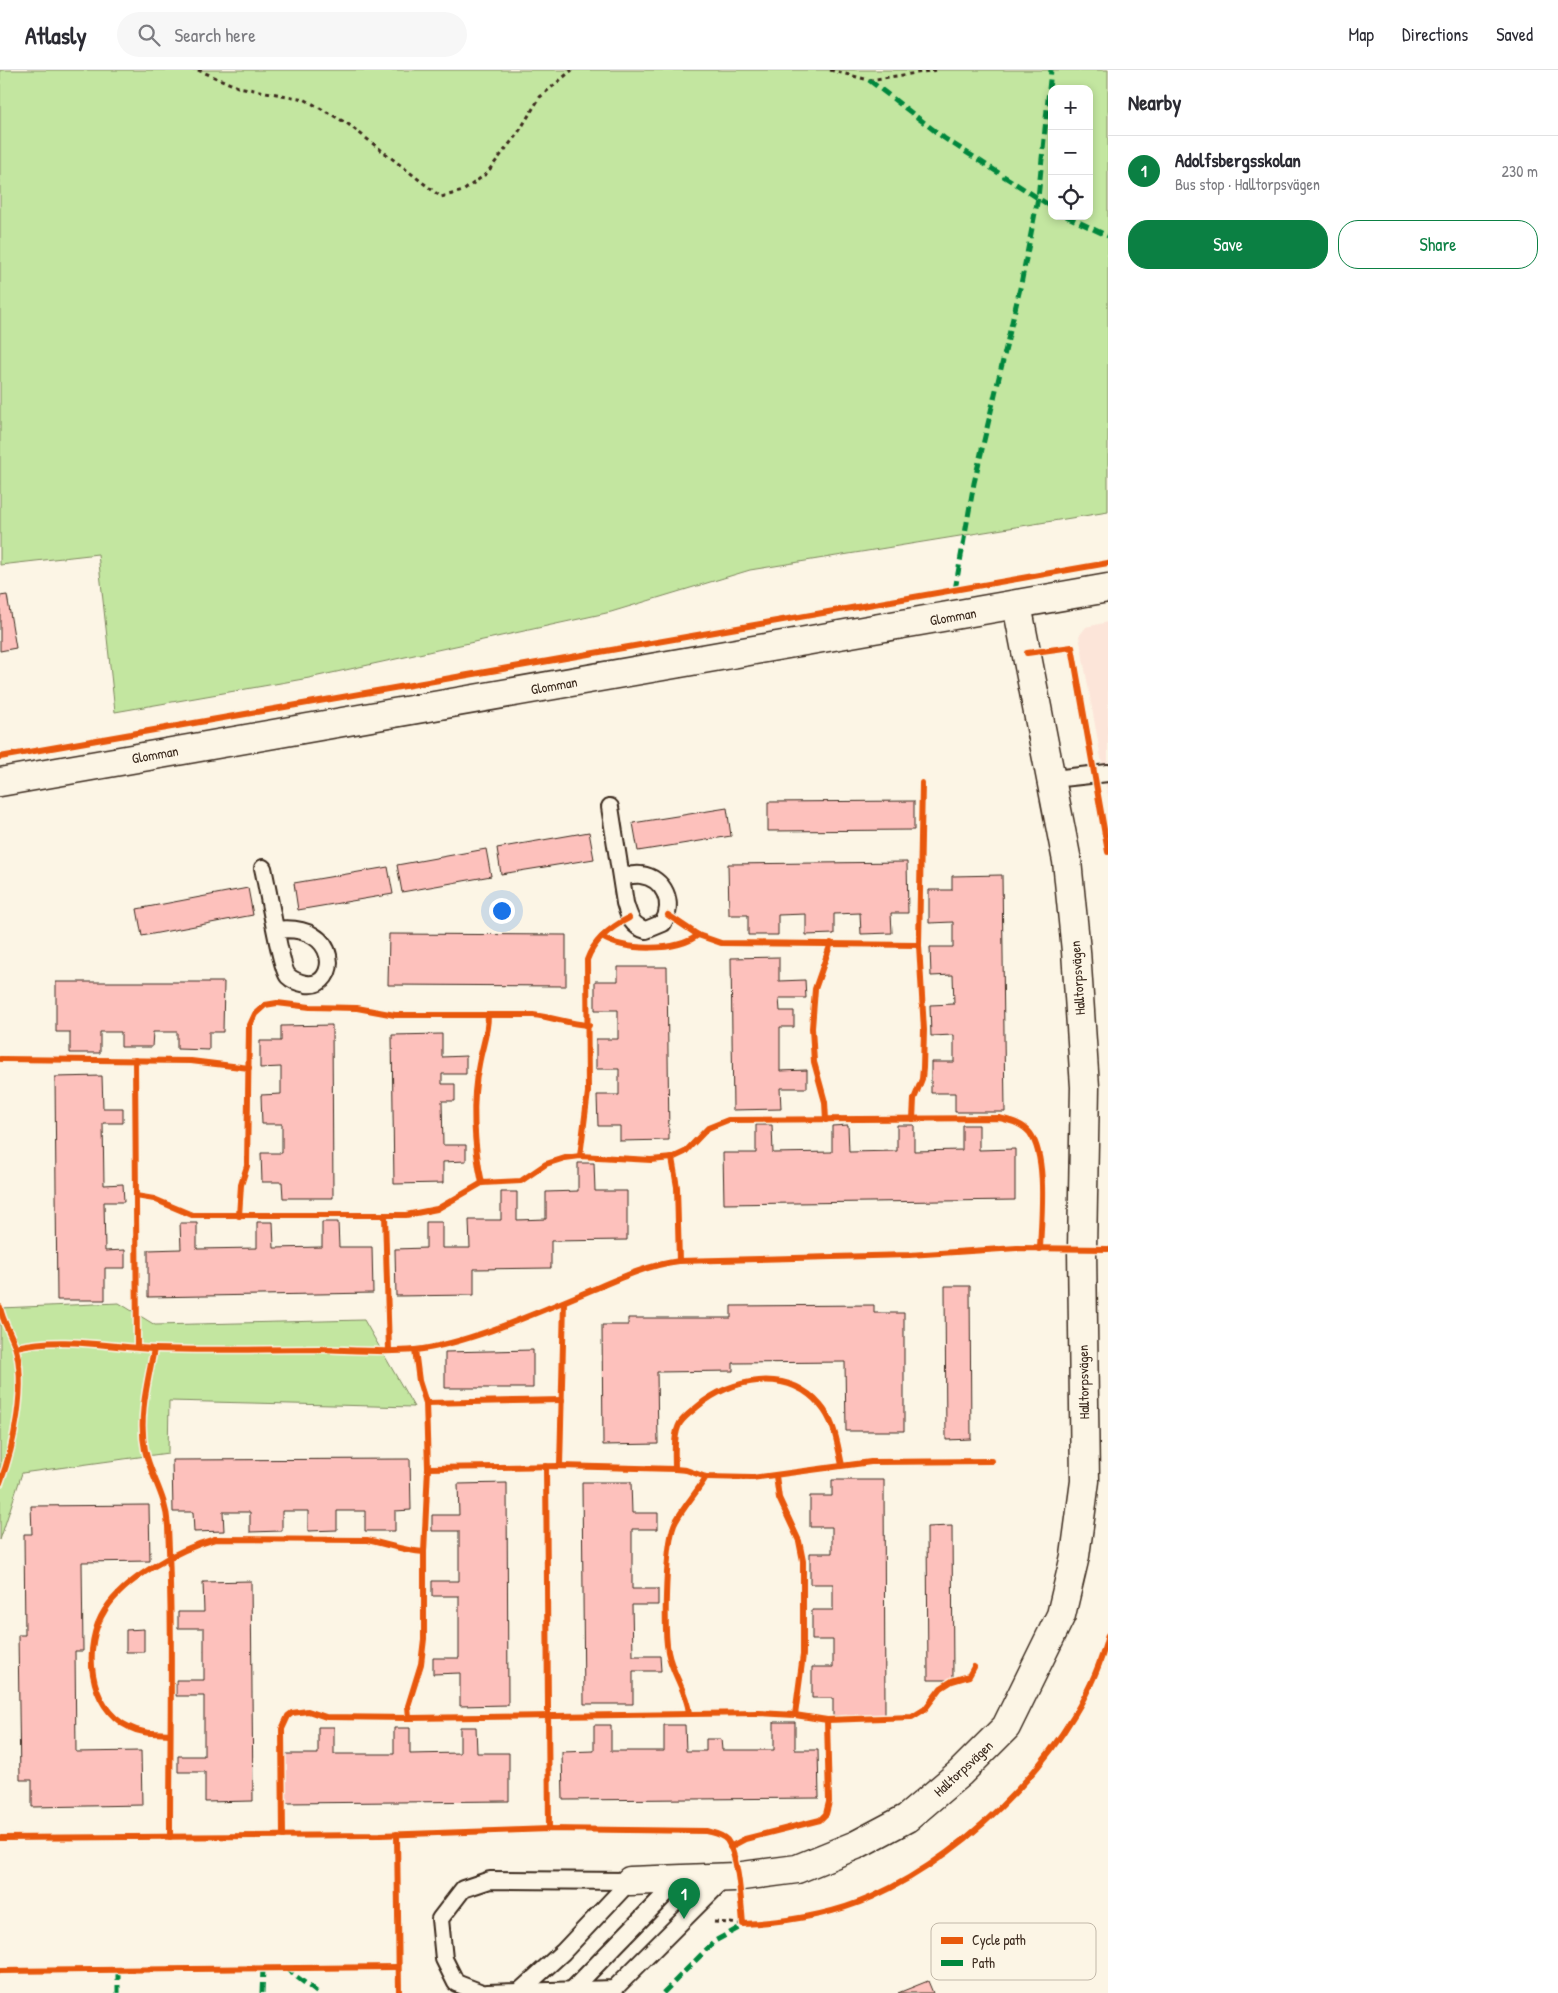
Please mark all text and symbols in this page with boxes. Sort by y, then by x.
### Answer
search box [117,12,467,57]
text: Atlasly [25,19,87,51]
icon: search [135,21,163,49]
text: Search here [175,22,256,48]
text: Map [1349,22,1374,47]
text: Directions [1402,22,1468,47]
text: Saved [1496,22,1533,47]
map controls [1048,85,1093,220]
button: + [1048,85,1093,130]
text: Nearby [1128,88,1181,117]
button: − [1048,130,1093,175]
text: Adolfsbergsskolan [1175,147,1301,173]
text: 1 [1141,160,1147,182]
text: 230 m [1502,160,1538,182]
text: Bus stop · Halltorpsvägen [1175,173,1320,195]
button: locate [1048,175,1093,220]
button: Save [1128,220,1328,269]
button: Share [1338,220,1538,269]
street label: Glomman [928,603,978,629]
street label: Glomman [529,672,579,698]
street label: Glomman [130,741,180,767]
your location [489,898,515,924]
street label: Halltorpsvägen [1065,940,1090,1016]
street label: Halltorpsvägen [1073,1345,1094,1419]
street label: Halltorpsvägen [929,1736,997,1801]
pin: 1 [668,1878,700,1919]
legend [931,1923,1096,1980]
text: Cycle path [972,1930,1026,1950]
text: Path [972,1953,995,1972]

